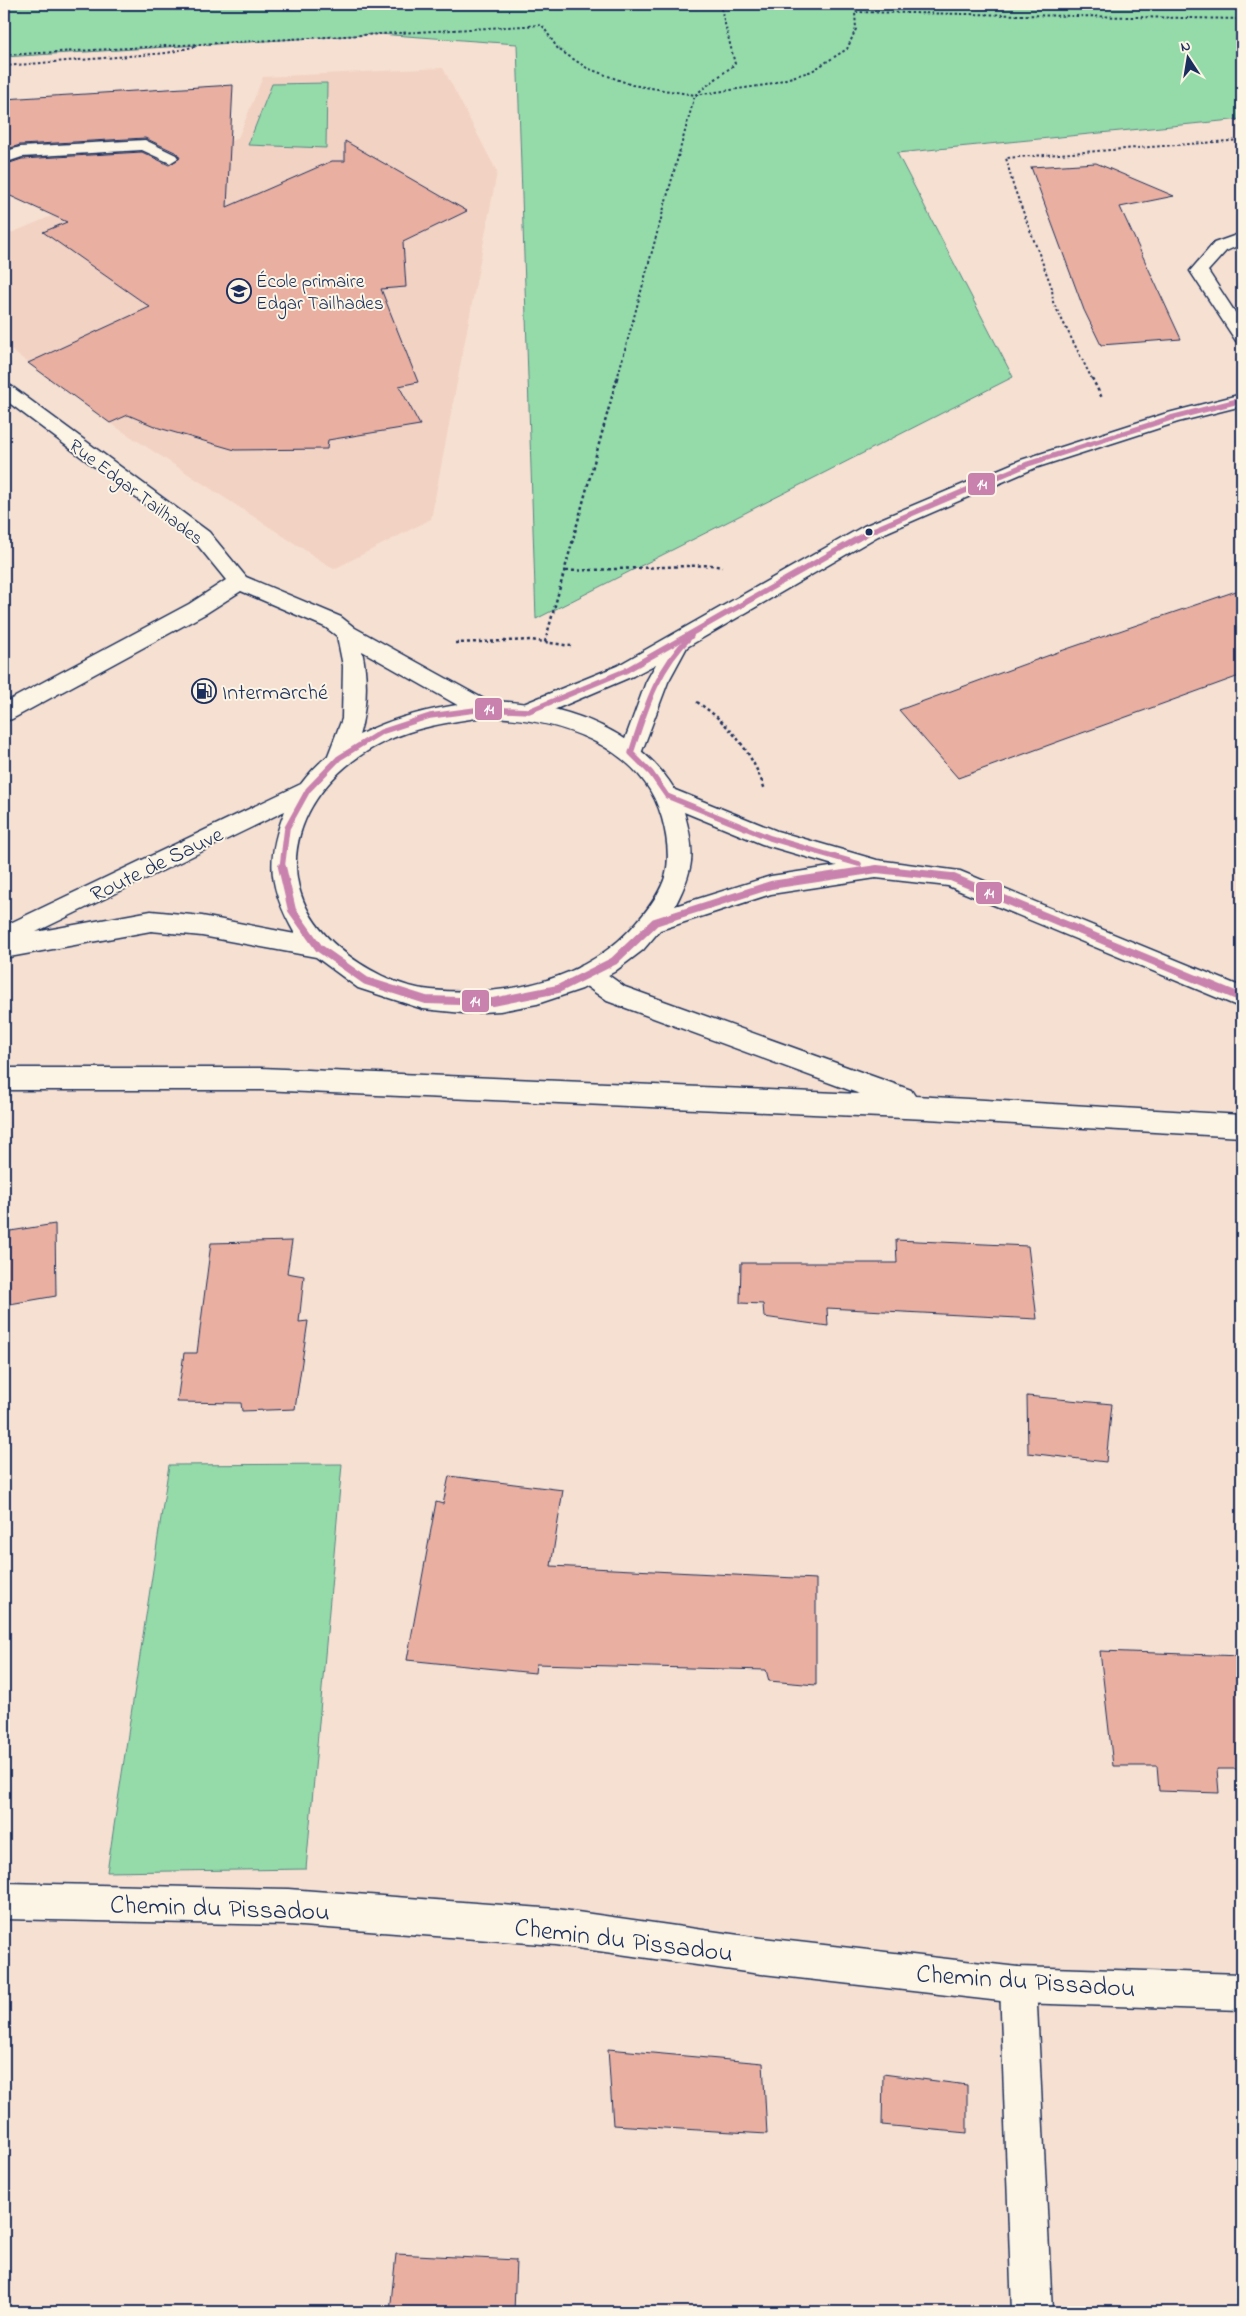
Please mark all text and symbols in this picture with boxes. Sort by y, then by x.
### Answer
north arrow [1164,32,1214,82]
text: N [1179,35,1192,58]
place label: École primaire Edgar Tailhades [256,269,384,320]
school or university icon: École primaire Edgar Tailhades [226,278,252,304]
street label: Rue Edgar Tailhades [61,433,208,554]
line badge: 14 [967,472,996,496]
text: 14 [977,475,987,496]
unlabelled marker [864,527,874,537]
fuel station icon: Intermarché [191,678,217,704]
place label: Intermarché [222,678,328,710]
line badge: 14 [474,697,503,721]
text: 14 [484,700,494,721]
street label: Route de Sauve [86,820,229,912]
line badge: 14 [975,881,1003,905]
text: 14 [984,884,994,905]
line badge: 14 [461,989,490,1013]
text: 14 [470,992,480,1013]
street label: Chemin du Pissadou [109,1887,330,1933]
street label: Chemin du Pissadou [512,1910,735,1974]
street label: Chemin du Pissadou [915,1956,1137,2010]

